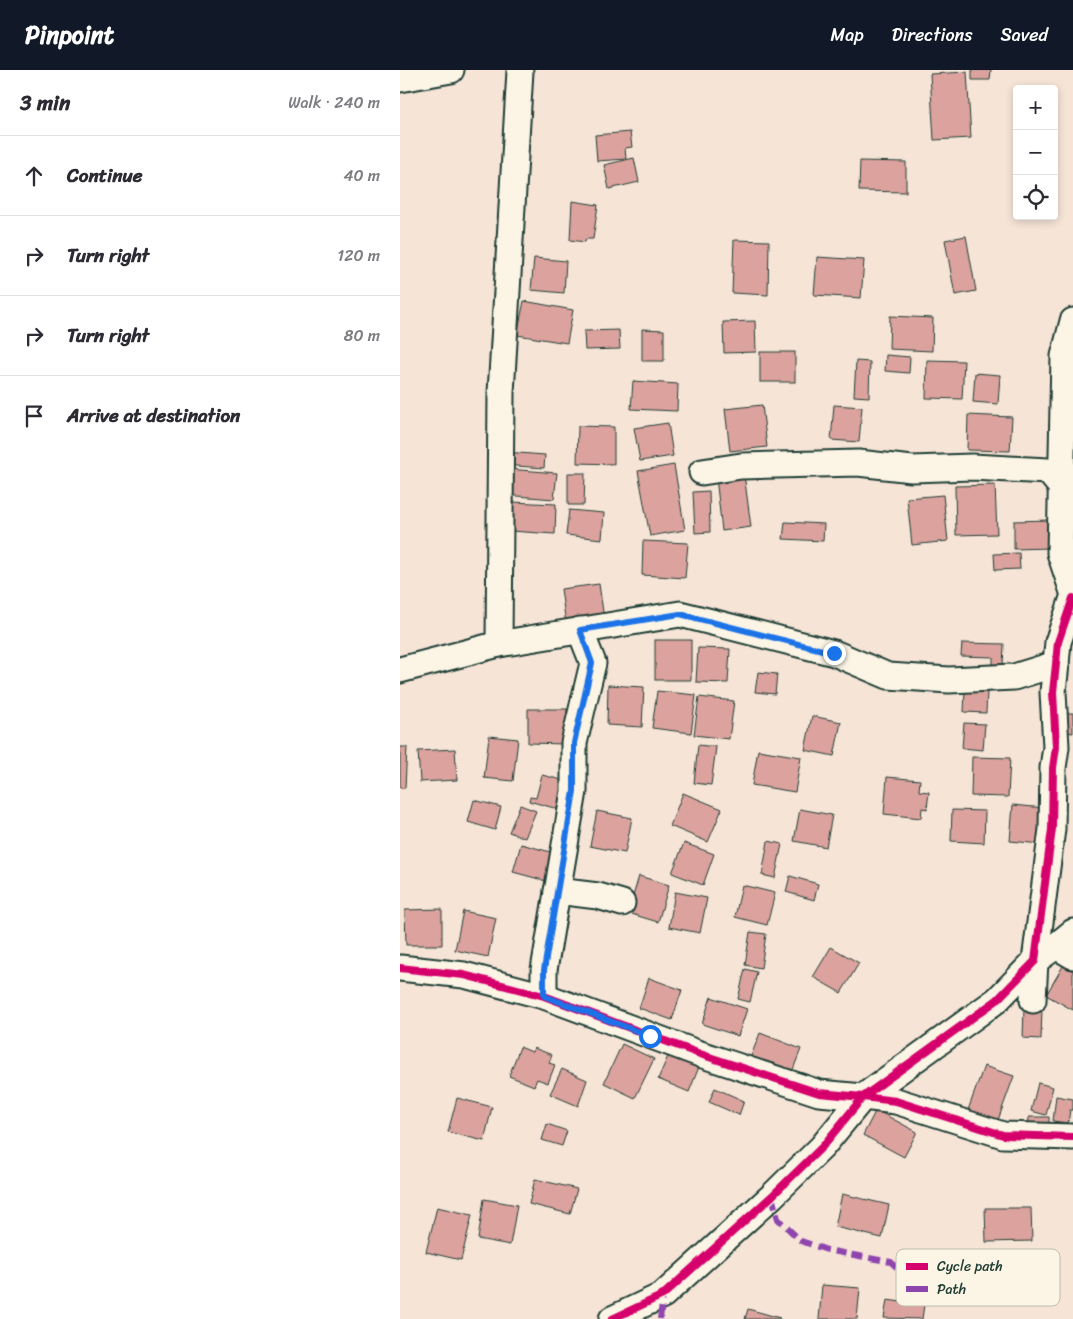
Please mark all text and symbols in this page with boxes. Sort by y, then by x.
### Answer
text: Pinpoint [25,14,114,56]
text: Map [831,19,864,51]
text: Directions [892,19,973,51]
text: Saved [1001,19,1048,51]
text: 3 min [20,84,70,122]
map controls [1013,85,1058,220]
button: + [1013,85,1058,130]
text: Walk · 240 m [288,88,380,117]
button: − [1013,130,1058,175]
text: Continue [67,159,143,192]
text: 40 m [343,161,380,190]
icon: ahead [20,162,48,190]
button: locate [1013,175,1058,220]
text: Turn right [67,239,149,272]
text: 120 m [337,241,380,270]
icon: right [20,242,48,270]
text: Turn right [67,319,149,352]
text: 80 m [344,321,380,350]
icon: right [20,322,48,350]
text: Arrive at destination [67,399,240,432]
icon: arrive [20,402,48,430]
route end [823,642,846,665]
route start [639,1025,662,1048]
legend [896,1249,1060,1306]
text: Cycle path [937,1254,1003,1279]
text: Path [937,1277,966,1302]

